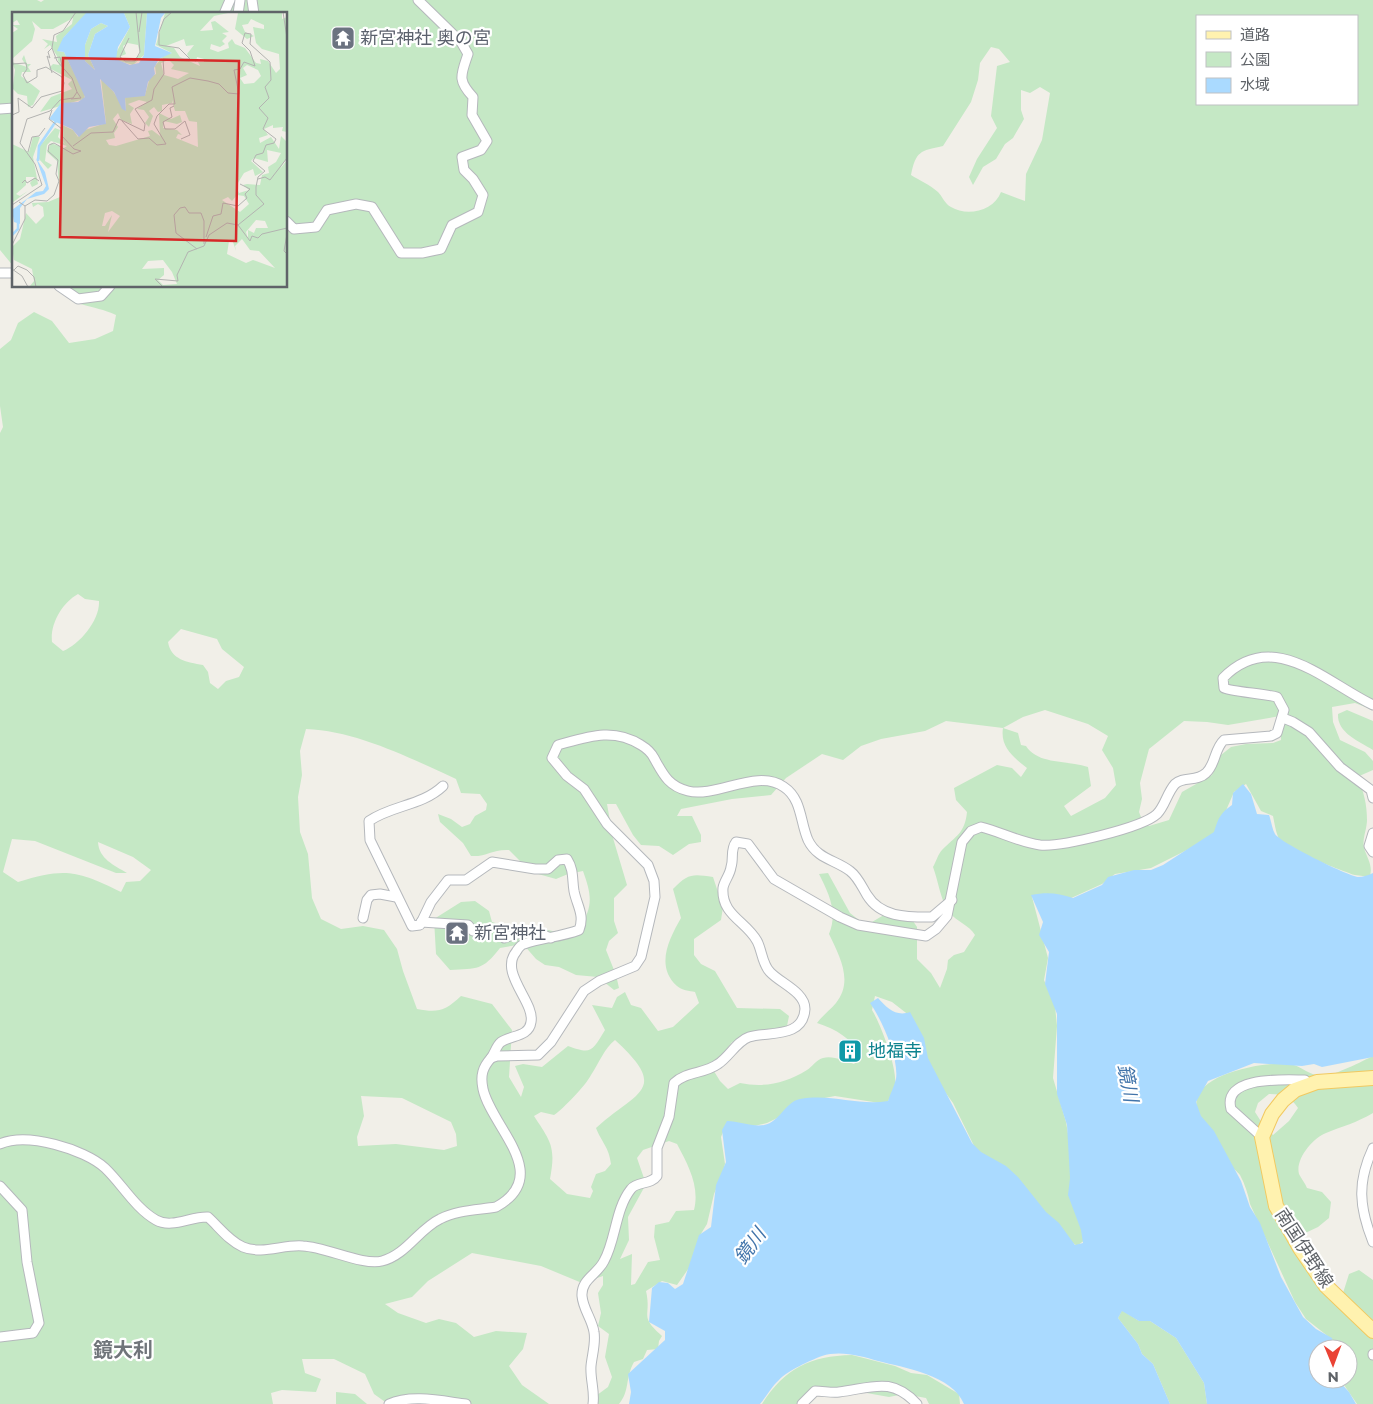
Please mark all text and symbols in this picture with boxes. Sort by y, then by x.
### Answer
inset map [12,12,288,288]
legend [1196,15,1358,105]
temple icon: 新宮神社 奥の宮 [330,25,356,51]
text: 道路 [1240,25,1270,44]
place label: 新宮神社 奥の宮 [360,27,491,49]
text: 公園 [1240,50,1270,69]
text: 水域 [1240,75,1270,94]
temple icon: 新宮神社 [444,920,470,946]
place label: 新宮神社 [474,922,546,944]
building icon: 地福寺 [837,1038,863,1064]
place label: 地福寺 [868,1040,922,1062]
water label: 鏡川 [1113,1062,1143,1106]
street label: 南国伊野線 [1270,1204,1338,1292]
water label: 鏡川 [730,1222,772,1268]
district label: 鏡大利 [93,1338,153,1362]
north arrow [1308,1339,1358,1389]
text: N [1327,1368,1339,1386]

